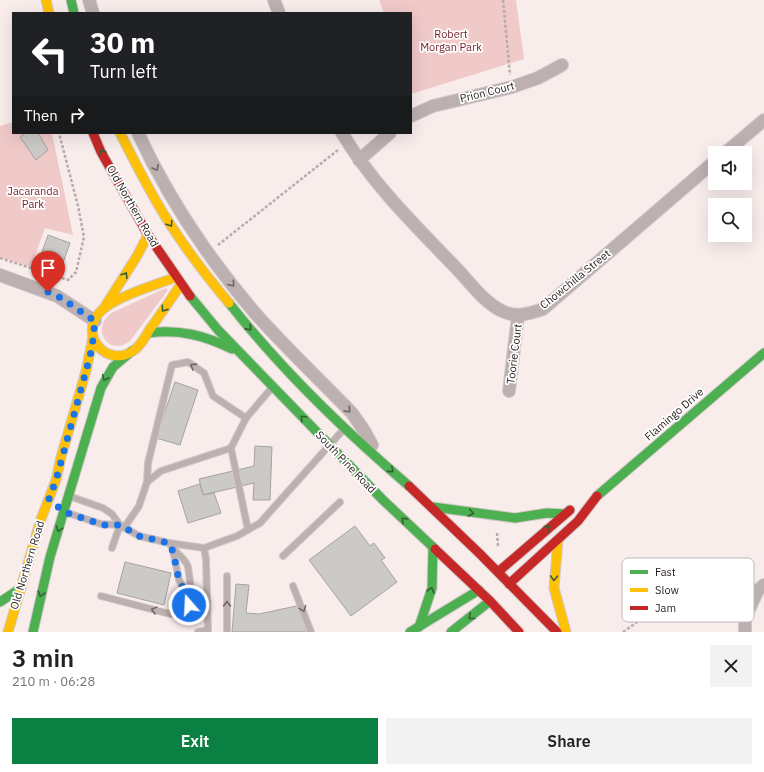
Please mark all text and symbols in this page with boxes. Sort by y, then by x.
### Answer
text: 30 m [90,24,155,61]
park label: Robert Morgan Park [420,27,482,54]
icon: left [24,28,76,80]
text: Turn left [90,60,158,83]
street label: Prion Court [458,78,516,106]
icon: right [66,104,88,126]
text: Then [24,106,58,125]
map controls [708,146,752,242]
button: sound [708,146,752,190]
one-way arrow [99,149,107,157]
street label: Old Northern Road [104,163,162,249]
one-way arrow [151,163,158,171]
park label: Jacaranda Park [7,184,59,211]
button: search [708,198,752,242]
one-way arrow [165,219,172,226]
street label: Chowchilla Street [537,246,613,312]
pin [31,251,65,292]
icon: arrive [37,257,59,279]
one-way arrow [121,272,128,279]
one-way arrow [227,279,234,286]
one-way arrow [161,305,169,312]
street label: Toorie Court [503,323,525,385]
one-way arrow [244,324,251,331]
one-way arrow [190,363,197,370]
one-way arrow [102,374,110,382]
street label: Flamingo Drive [642,385,706,443]
one-way arrow [344,405,351,413]
one-way arrow [300,415,308,423]
street label: South Pine Road [313,428,379,496]
one-way arrow [386,465,394,472]
one-way arrow [468,508,474,516]
one-way arrow [401,517,409,525]
street label: Old Northern Road [7,519,47,611]
one-way arrow [55,526,64,533]
one-way arrow [544,526,551,533]
legend [622,558,754,622]
text: Fast [655,565,676,579]
one-way arrow [550,575,559,581]
text: Slow [655,583,679,597]
position arrow [168,584,210,626]
one-way arrow [426,587,435,594]
one-way arrow [37,591,45,597]
one-way arrow [223,601,231,607]
text: Jam [655,601,676,615]
one-way arrow [298,605,306,612]
one-way arrow [151,606,158,615]
one-way arrow [468,612,475,619]
text: 3 min [12,642,74,674]
button: close [710,645,752,687]
text: 210 m · 06:28 [12,673,95,690]
button: Exit [12,718,378,764]
button: Share [386,718,752,764]

